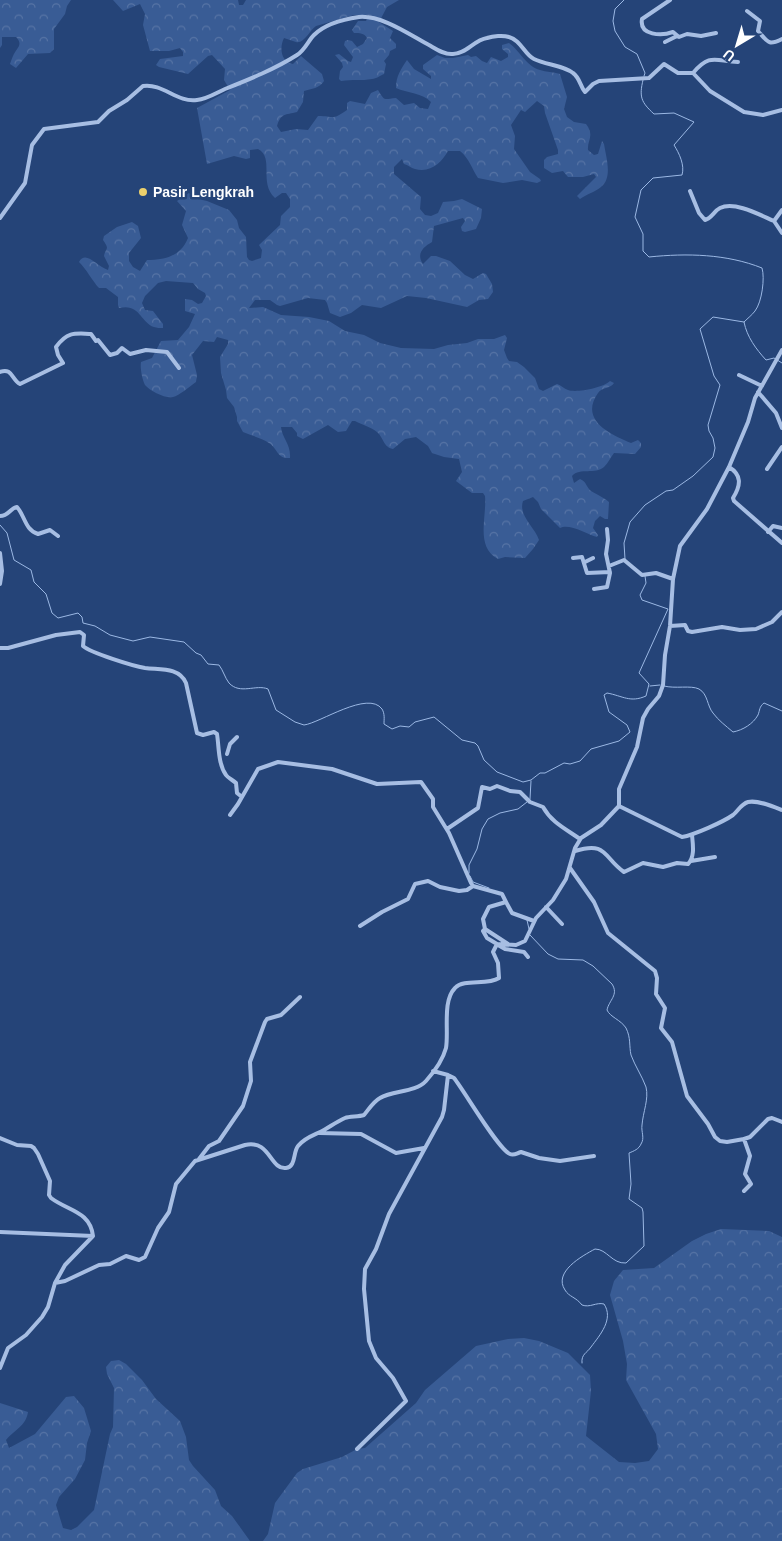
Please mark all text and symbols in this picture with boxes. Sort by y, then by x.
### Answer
north arrow [712,20,762,70]
text: U [720,46,738,65]
place label: Pasir Lengkrah [153,184,254,200]
marker: Pasir Lengkrah [137,186,149,198]

